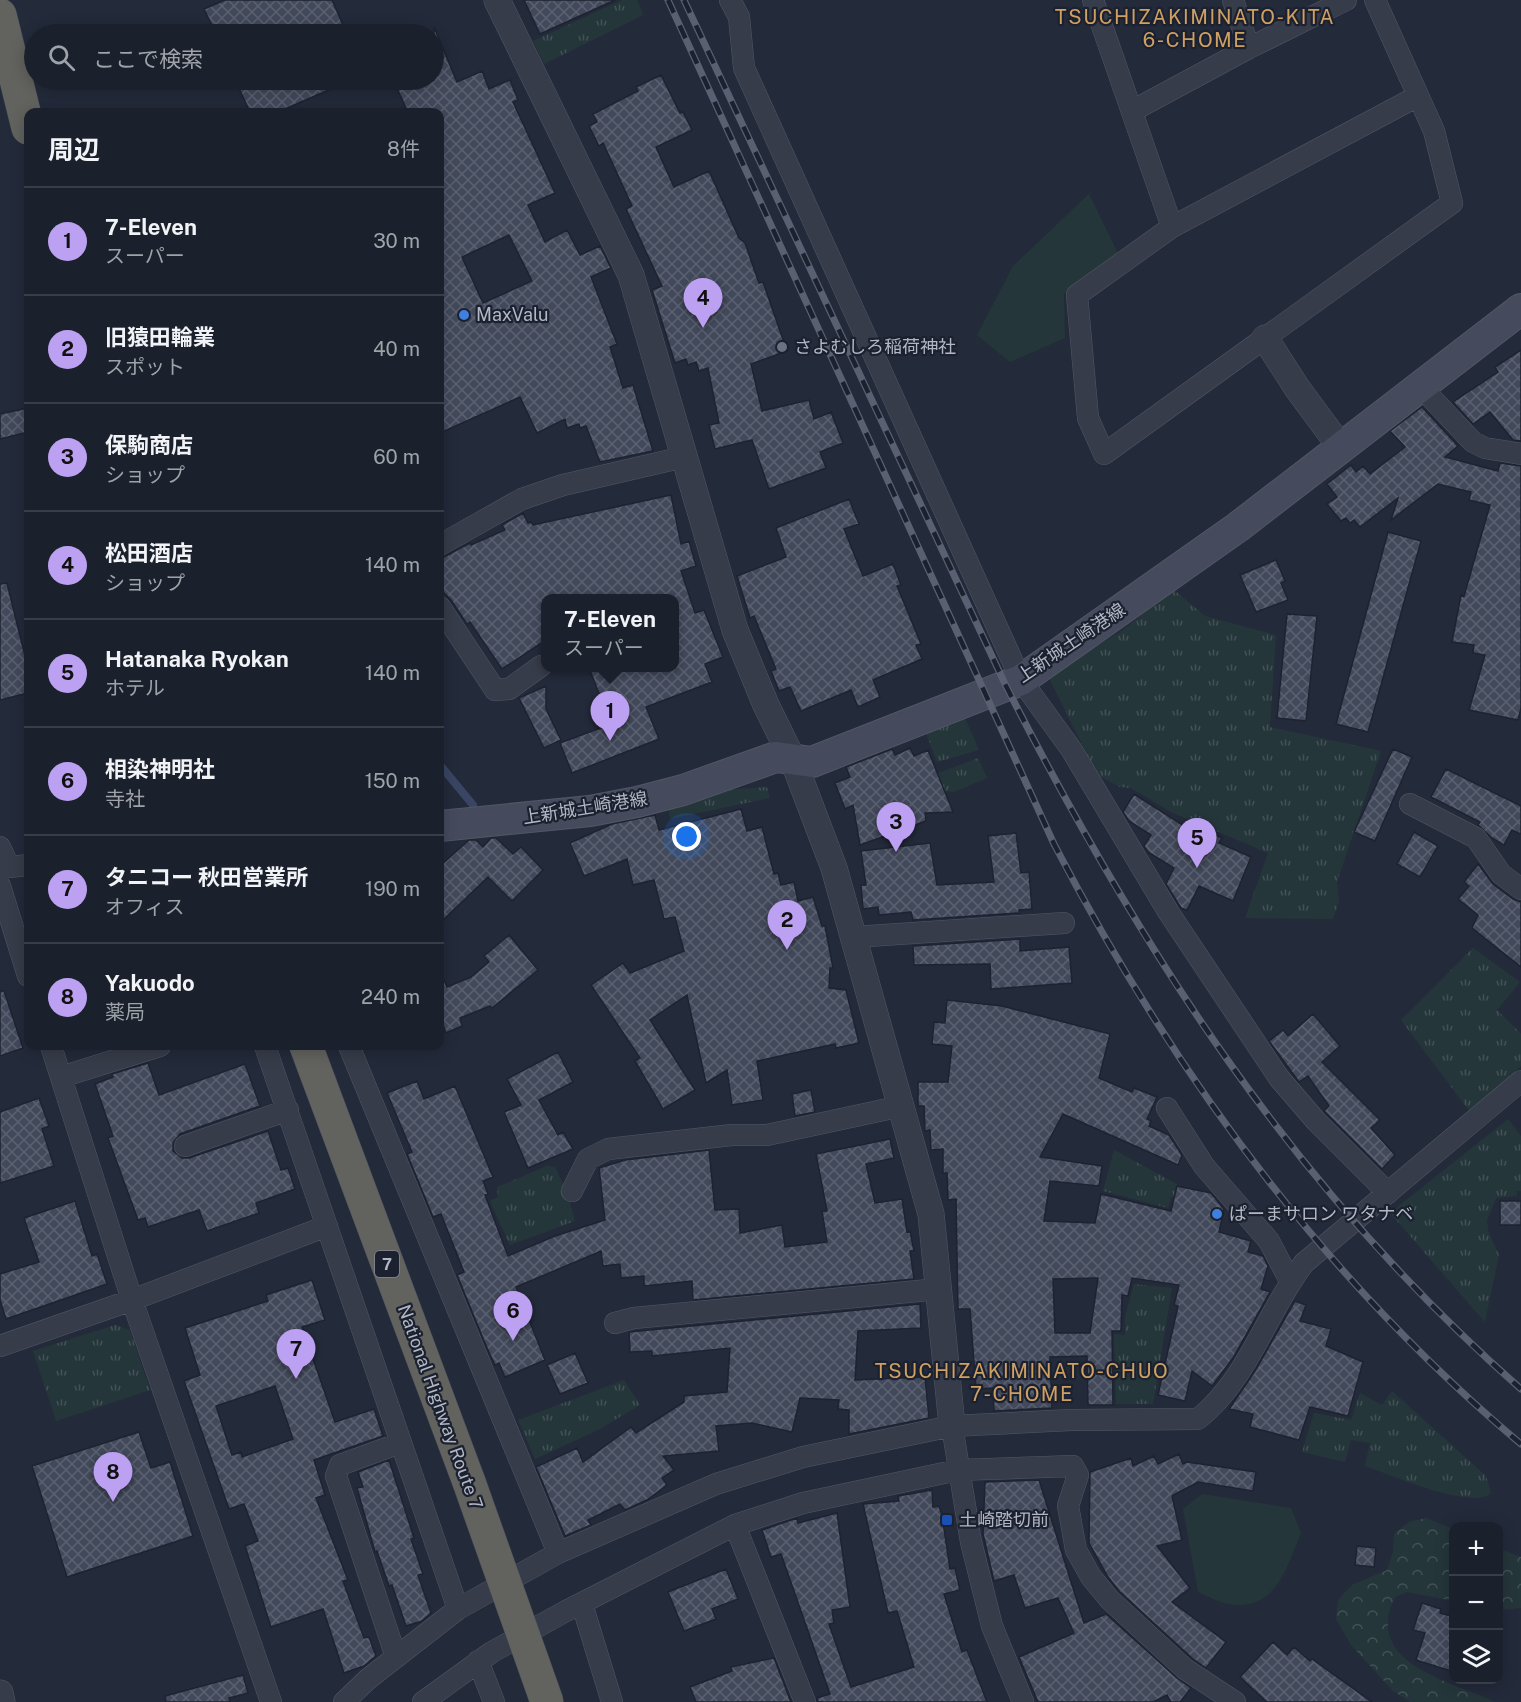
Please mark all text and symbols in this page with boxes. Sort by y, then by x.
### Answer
district label: TSUCHIZAKIMINATO-KITA 6-CHOME [1055,5,1335,52]
search box [24,24,444,90]
icon: search [45,41,78,74]
text: ここで検索 [93,46,203,72]
text: 周辺 [48,134,100,165]
text: 8件 [387,137,420,161]
text: 7-Eleven [105,214,197,240]
text: 1 [63,229,72,253]
text: 30 m [373,229,420,253]
text: スーパー [105,244,185,268]
pin: 4 [684,278,722,328]
place label: MaxValu [476,304,549,325]
marker: MaxValu [457,308,471,322]
text: 旧猿田輪業 [105,324,215,350]
place label: さよむしろ稲荷神社 [794,336,956,357]
text: 2 [61,337,74,361]
text: 40 m [373,337,420,361]
marker: さよむしろ稲荷神社 [775,340,789,354]
text: スポット [105,355,185,379]
text: 保駒商店 [105,432,193,458]
text: 3 [61,445,74,469]
text: 60 m [373,445,420,469]
text: ショップ [105,463,185,487]
text: 松田酒店 [105,540,193,566]
text: 4 [61,553,74,577]
text: 140 m [365,553,420,577]
text: ショップ [105,571,185,595]
popup [541,594,679,672]
street label: 上新城土崎港線 [1013,599,1129,687]
text: 7-Eleven [564,606,656,632]
text: スーパー [564,636,644,660]
text: Hatanaka Ryokan [105,646,289,672]
text: 5 [61,661,74,685]
text: 140 m [365,661,420,685]
text: ホテル [105,676,165,700]
pin: 1 [590,692,630,741]
text: 相染神明社 [105,756,215,782]
text: 6 [61,769,74,793]
text: 150 m [365,769,420,793]
text: 寺社 [105,787,145,811]
street label: 上新城土崎港線 [521,787,649,828]
pin: 3 [876,802,916,852]
pin: 5 [1178,818,1216,868]
your location [672,822,701,851]
text: タニコー 秋田営業所 [105,864,308,890]
text: 7 [61,877,74,901]
text: 190 m [365,877,420,901]
text: オフィス [105,895,185,919]
pin: 2 [768,900,806,950]
text: Yakuodo [105,970,195,996]
text: 8 [61,985,74,1009]
text: 240 m [361,985,420,1009]
text: 薬局 [105,1000,145,1024]
place label: ぱーまサロン ワタナベ [1229,1203,1413,1224]
marker: ぱーまサロン ワタナベ [1210,1207,1224,1221]
road number: 7 [375,1251,399,1277]
pin: 6 [494,1292,532,1341]
street label: National Highway Route 7 [394,1302,487,1512]
pin: 7 [276,1330,316,1379]
district label: TSUCHIZAKIMINATO-CHUO 7-CHOME [875,1359,1169,1406]
pin: 8 [94,1452,132,1502]
place label: 土崎踏切前 [959,1509,1049,1530]
marker: 土崎踏切前 [940,1513,954,1527]
map controls [1449,1522,1503,1684]
button: + [1449,1522,1503,1576]
button: − [1449,1576,1503,1630]
button: layers [1449,1630,1503,1684]

